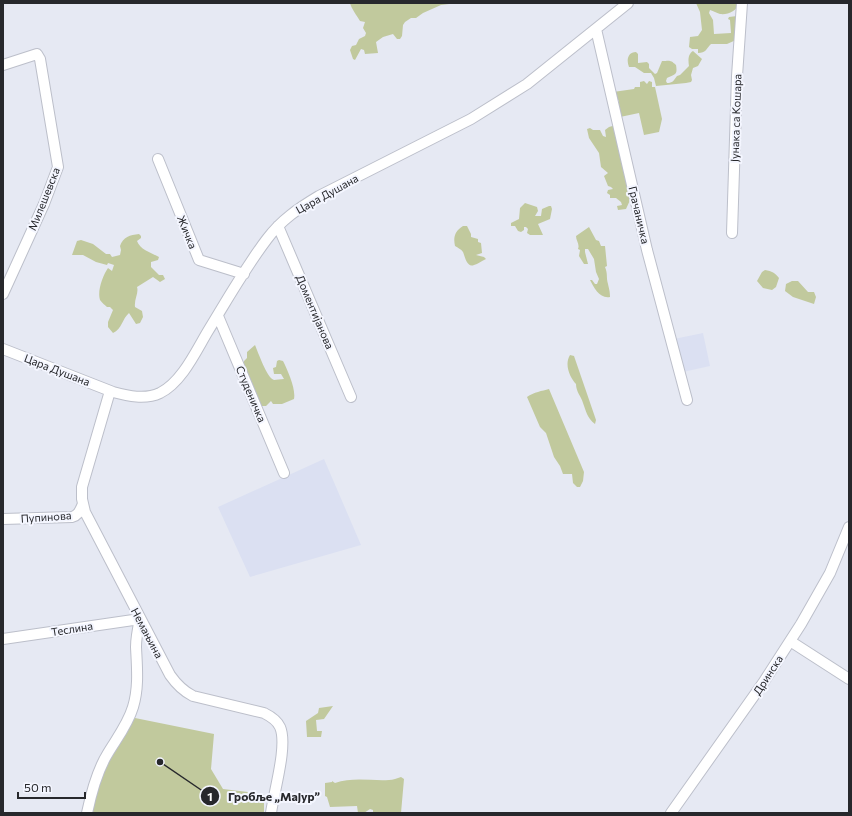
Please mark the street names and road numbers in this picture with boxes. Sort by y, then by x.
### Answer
street label: Јунака са Кошара [727,74,745,162]
street label: Милешевска [25,165,62,232]
street label: Цара Душана [293,171,360,216]
street label: Грачаничка [627,185,652,245]
street label: Жичка [175,213,200,251]
street label: Доментијанова [294,273,337,351]
street label: Цара Душана [22,351,92,388]
street label: Студеничка [234,364,269,424]
street label: Пупинова [20,508,72,525]
street label: Немањина [129,605,166,660]
street label: Теслина [50,619,94,638]
street label: Дринска [750,652,785,697]

